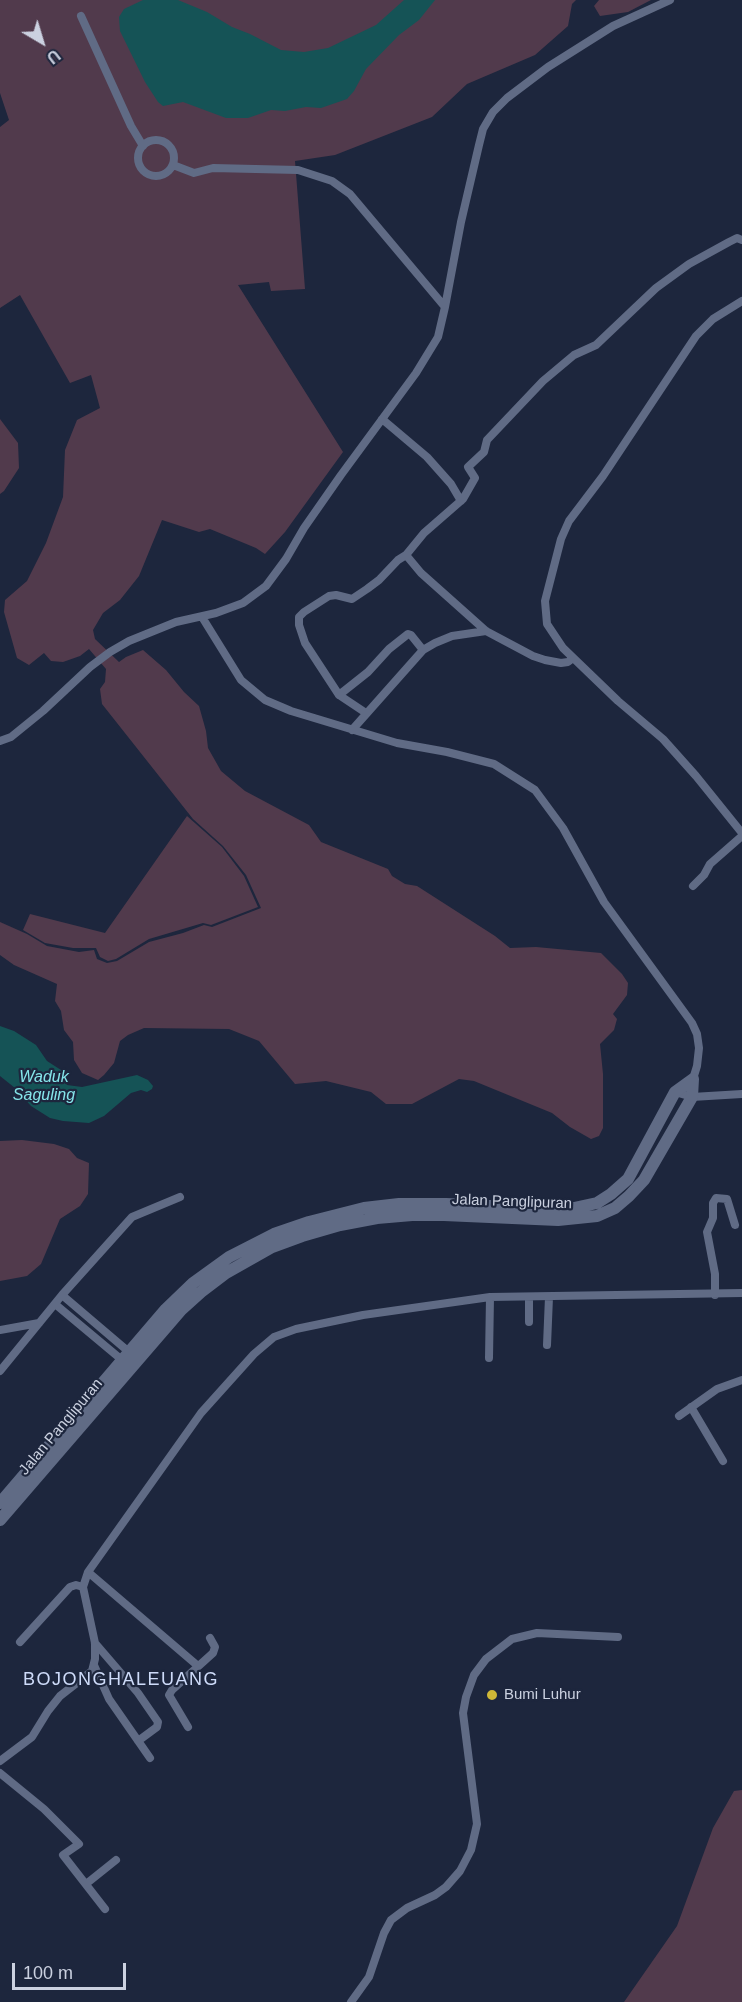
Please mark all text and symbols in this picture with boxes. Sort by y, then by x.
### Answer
north arrow [12,12,72,72]
text: U [44,46,63,67]
water label: Waduk Saguling [13,1068,75,1106]
street label: Jalan Panglipuran [452,1191,572,1213]
street label: Jalan Panglipuran [16,1375,106,1479]
district label: BOJONGHALEUANG [23,1669,219,1691]
place label: Bumi Luhur [504,1686,581,1704]
marker: Bumi Luhur [485,1688,499,1702]
scale bar [15,1951,129,1989]
text: 100 m [23,1963,73,1983]

